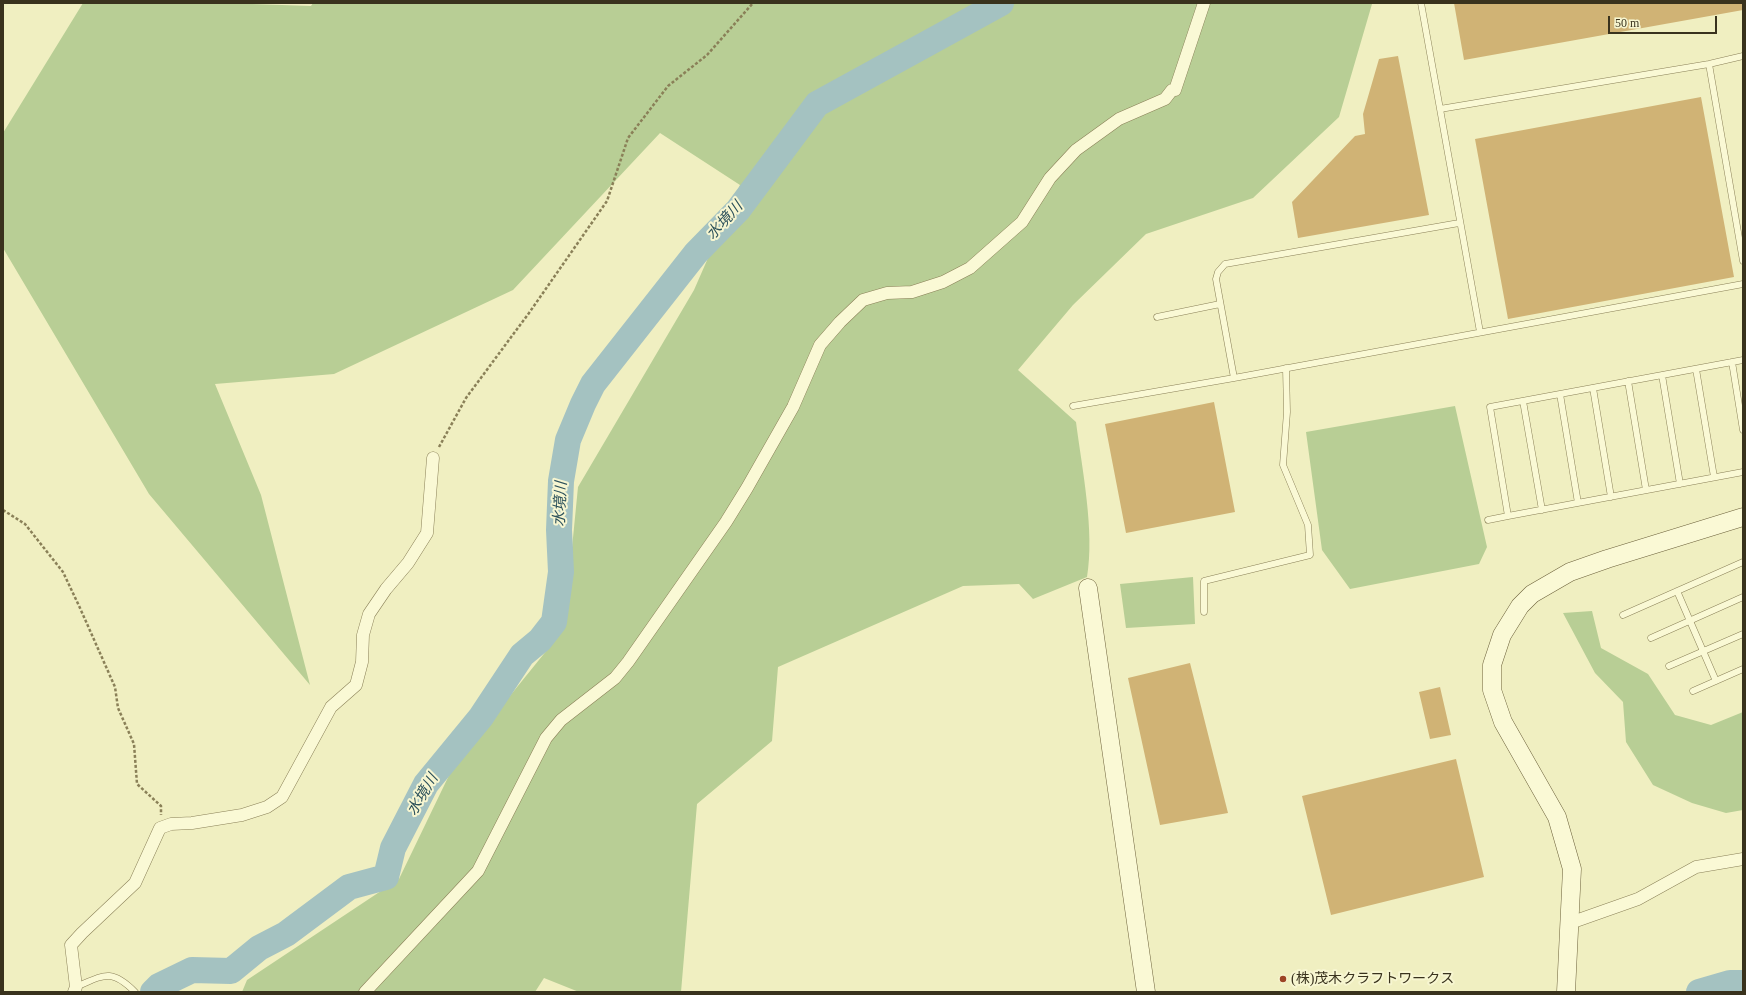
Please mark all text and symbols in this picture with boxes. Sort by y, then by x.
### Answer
scale bar [1610,8,1719,34]
text: 50 m [1615,16,1639,30]
water label: 水境川 [703,198,747,244]
water label: 水境川 [551,481,571,527]
water label: 水境川 [404,771,442,819]
place label: (株)茂木クラフトワークス [1291,971,1454,987]
marker: (株)茂木クラフトワークス [1278,974,1288,984]

